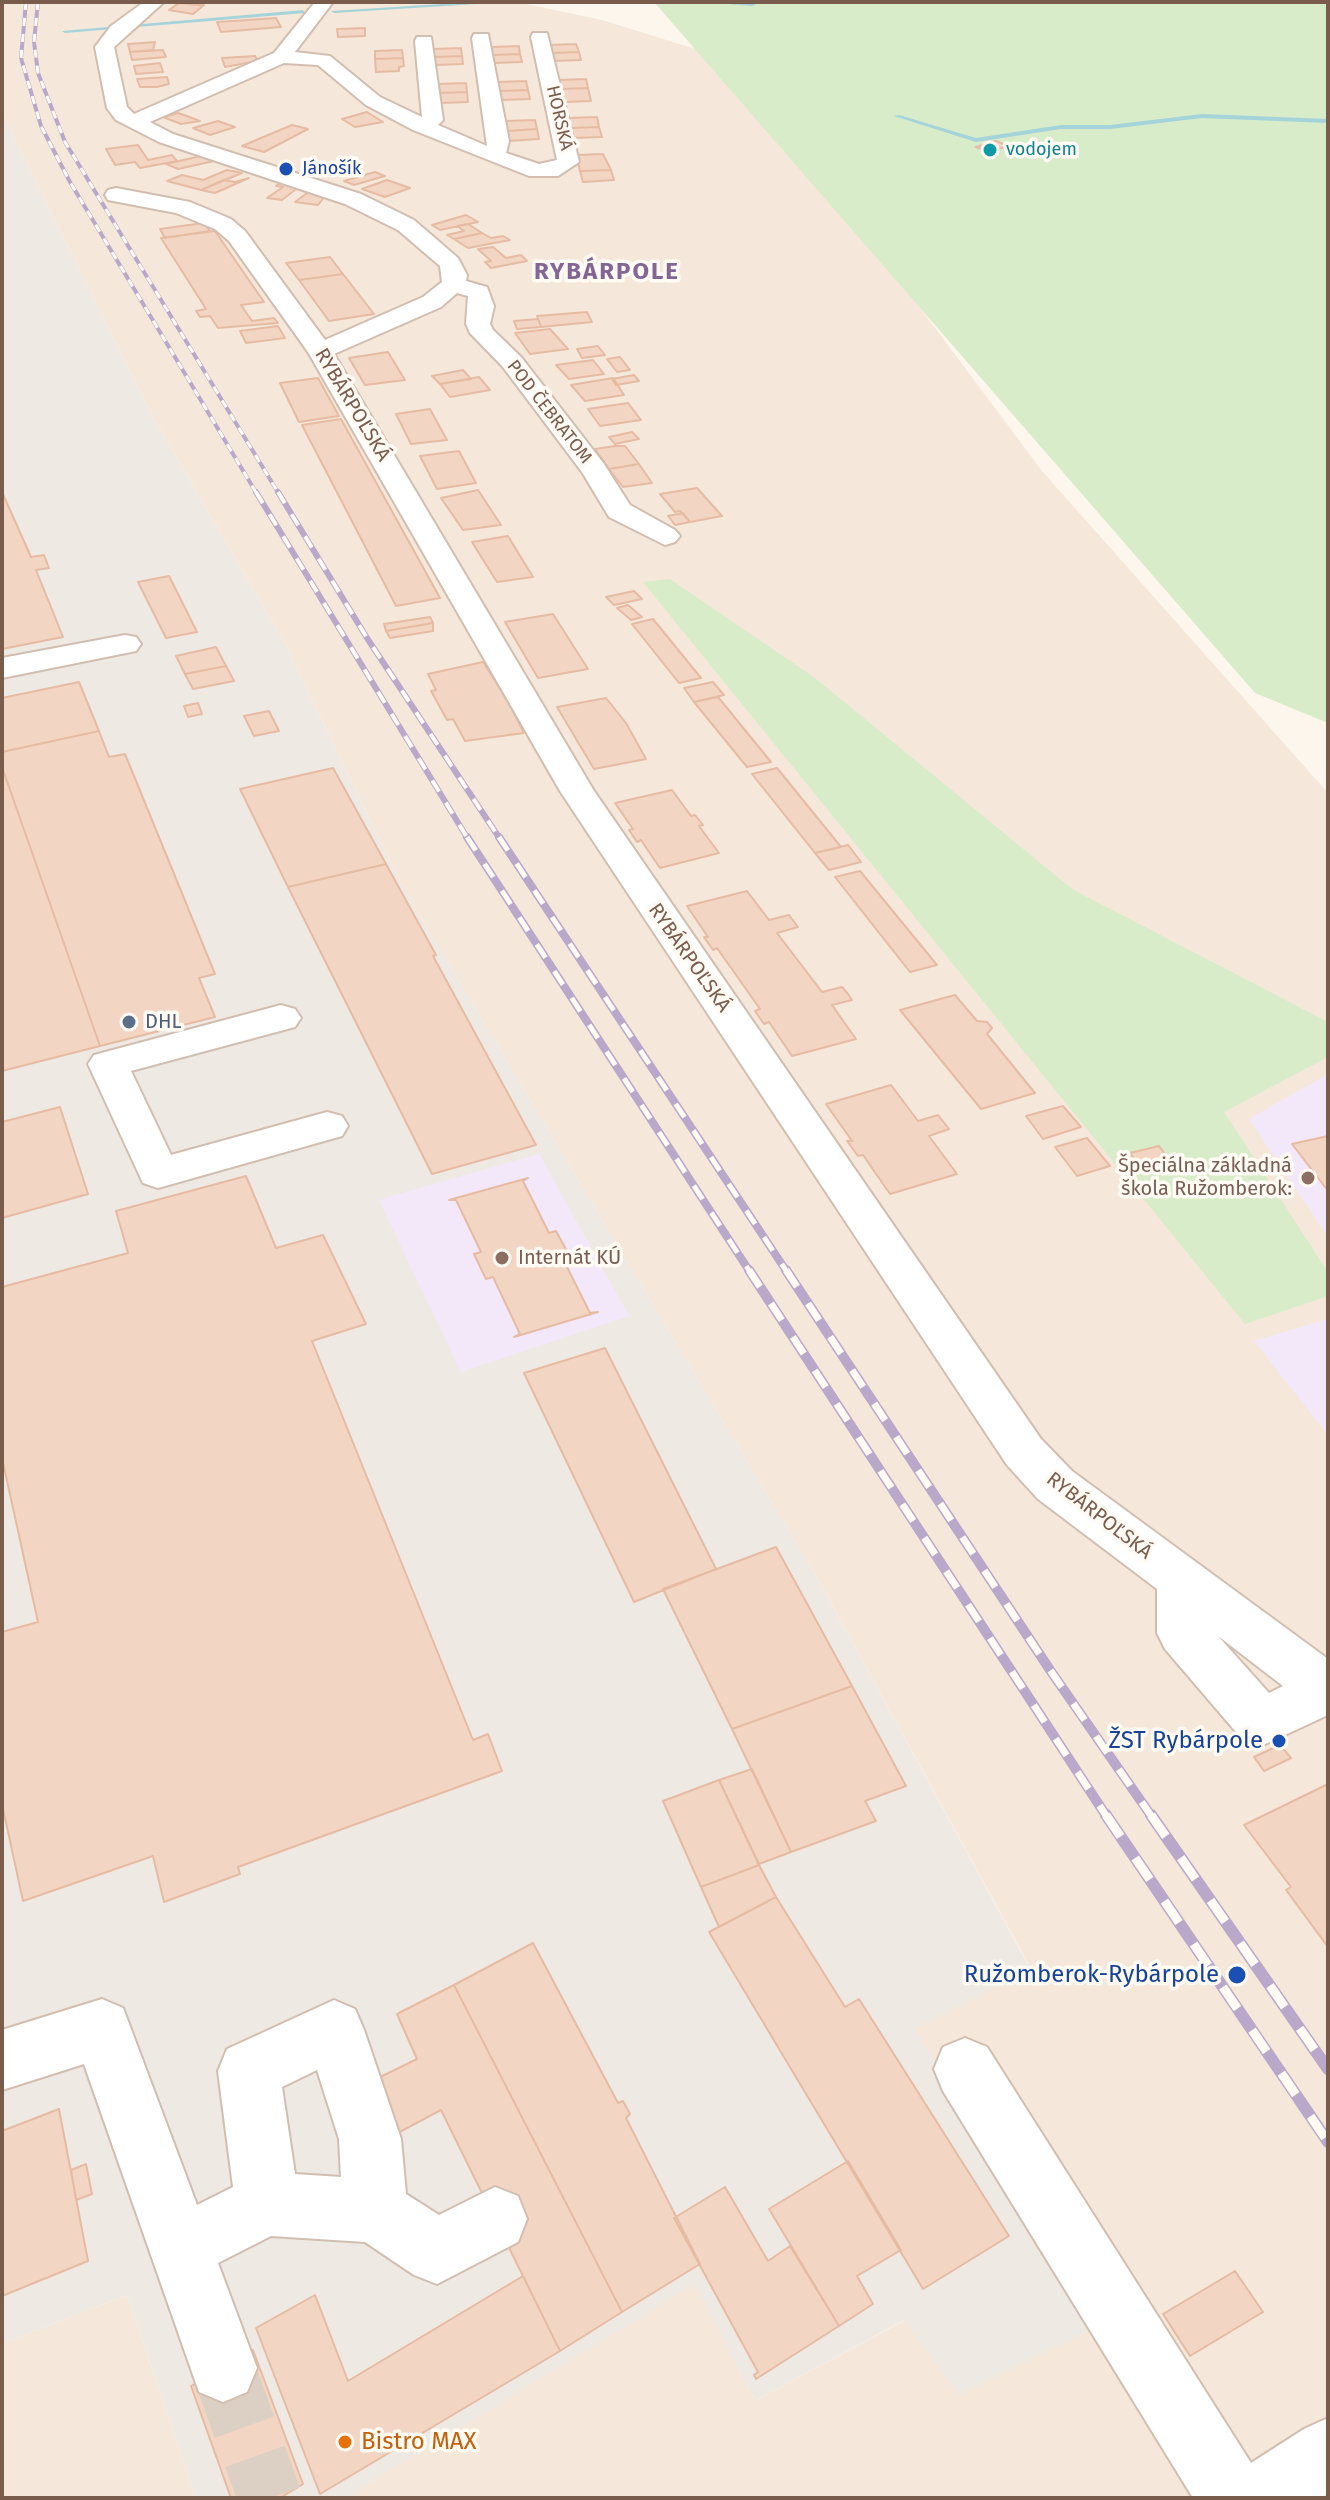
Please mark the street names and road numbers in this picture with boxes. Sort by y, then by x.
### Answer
street label: HORSKÁ [541,83,577,153]
street label: RYBÁRPOĽSKÁ [309,344,395,466]
street label: POD ČEBRATOM [502,356,596,468]
street label: RYBÁRPOĽSKÁ [643,899,735,1017]
street label: RYBÁRPOĽSKÁ [1041,1467,1157,1565]

